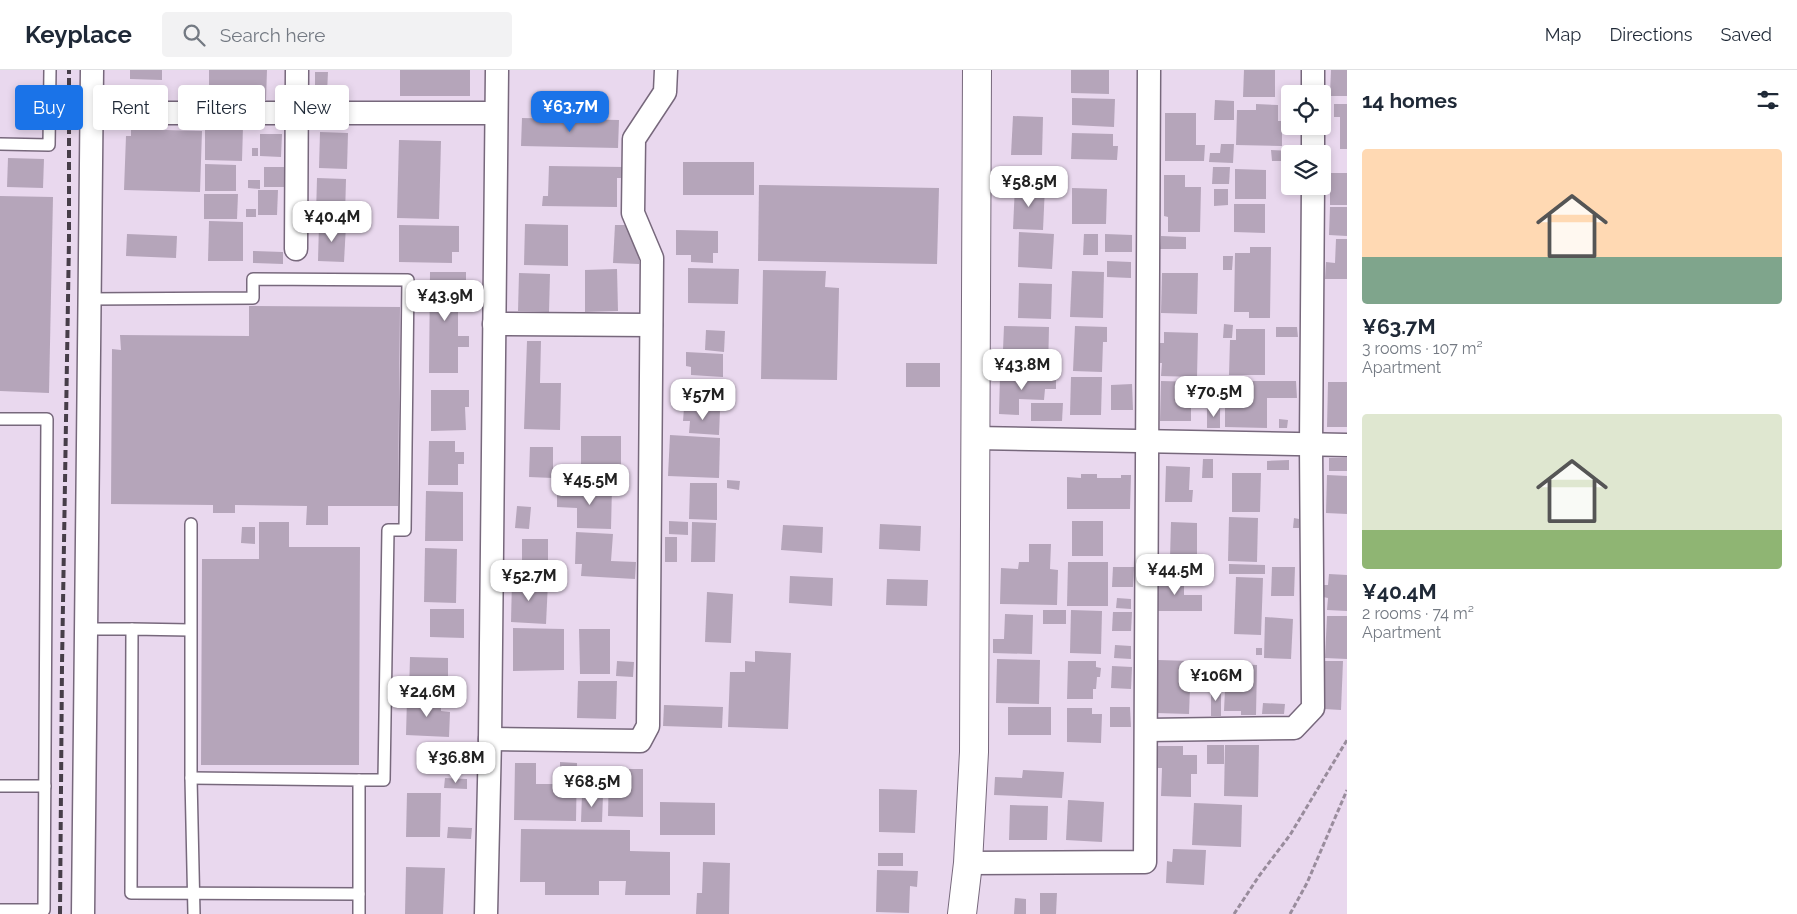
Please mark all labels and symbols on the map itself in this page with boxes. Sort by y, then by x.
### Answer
pin: ¥63.7M [529,90,611,133]
pin: ¥58.5M [988,166,1070,208]
pin: ¥40.4M [291,200,373,243]
pin: ¥43.9M [404,280,486,322]
pin: ¥43.8M [981,348,1063,391]
pin: ¥70.5M [1173,376,1255,418]
pin: ¥57M [673,378,733,421]
pin: ¥45.5M [549,464,631,506]
pin: ¥44.5M [1134,554,1216,596]
pin: ¥52.7M [488,560,570,602]
pin: ¥106M [1181,660,1251,702]
pin: ¥24.6M [386,676,468,718]
pin: ¥36.8M [415,742,497,784]
pin: ¥68.5M [551,766,633,808]

